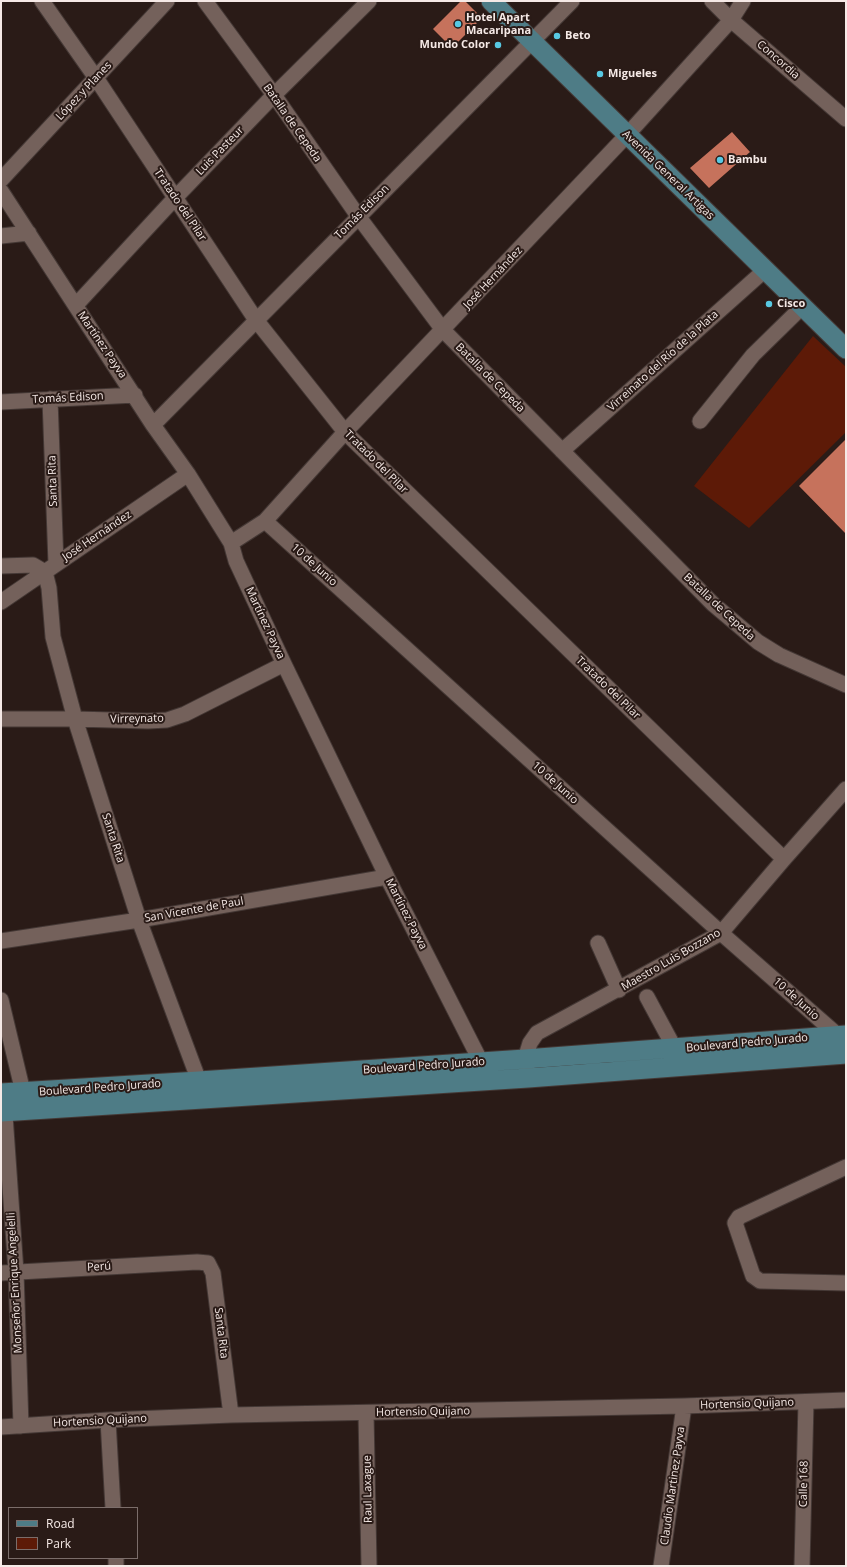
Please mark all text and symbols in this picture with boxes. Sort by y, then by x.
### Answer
place label: Hotel Apart Macaripana [466,11,531,37]
marker: Hotel Apart Macaripana [453,19,463,29]
place label: Beto [565,29,590,43]
marker: Beto [552,31,562,41]
place label: Mundo Color [420,38,490,52]
street label: Concordia [754,38,802,82]
marker: Mundo Color [493,40,503,50]
street label: López y Planes [53,59,115,123]
place label: Migueles [608,67,657,81]
marker: Migueles [595,69,605,79]
street label: Batalla de Cepeda [260,81,324,165]
street label: Luis Pasteur [193,124,247,178]
street label: Avenida General Artigas [619,128,717,222]
place label: Bambu [728,153,767,167]
marker: Bambu [715,155,725,165]
street label: Tratado del Pilar [151,166,209,244]
street label: Tomás Edison [332,182,392,242]
street label: José Hernández [461,244,525,312]
place label: Cisco [777,297,805,311]
marker: Cisco [764,299,774,309]
street label: Virreinato del Río de la Plata [605,308,721,414]
street label: Martínez Payva [75,309,129,381]
street label: Batalla de Cepeda [453,341,527,415]
street label: Tomás Edison [32,390,104,406]
street label: Tratado del Pilar [342,428,410,496]
street label: Santa Rita [46,455,60,507]
street label: José Hernández [60,508,134,564]
street label: 10 de Junio [288,541,340,589]
street label: Batalla de Cepeda [681,571,757,643]
street label: Martínez Payva [243,585,287,661]
street label: Tratado del Pilar [573,654,643,722]
street label: Virreynato [110,712,164,726]
street label: 10 de Junio [529,759,581,807]
street label: Santa Rita [99,812,127,864]
street label: Martínez Payva [382,876,430,952]
street label: San Vicente de Paul [143,895,245,925]
street label: Maestro Luis Bozzano [619,926,723,994]
street label: 10 de Junio [770,975,822,1023]
street label: Boulevard Pedro Jurado [686,1031,808,1055]
street label: Boulevard Pedro Jurado [363,1055,485,1077]
street label: Boulevard Pedro Jurado [39,1077,161,1099]
street label: Monseñor Enrique Angelelli [5,1212,25,1354]
street label: Perú [87,1260,111,1274]
street label: Santa Rita [211,1307,231,1359]
street label: Hortensio Quijano [700,1396,794,1412]
street label: Hortensio Quijano [376,1405,470,1419]
street label: Hortensio Quijano [53,1412,147,1430]
street label: Claudio Martinez Payva [658,1426,688,1546]
street label: Raul Laxague [361,1455,375,1523]
street label: Calle 168 [797,1461,811,1507]
legend [8,1507,138,1559]
text: Road [46,1515,75,1532]
text: Park [46,1535,71,1552]

